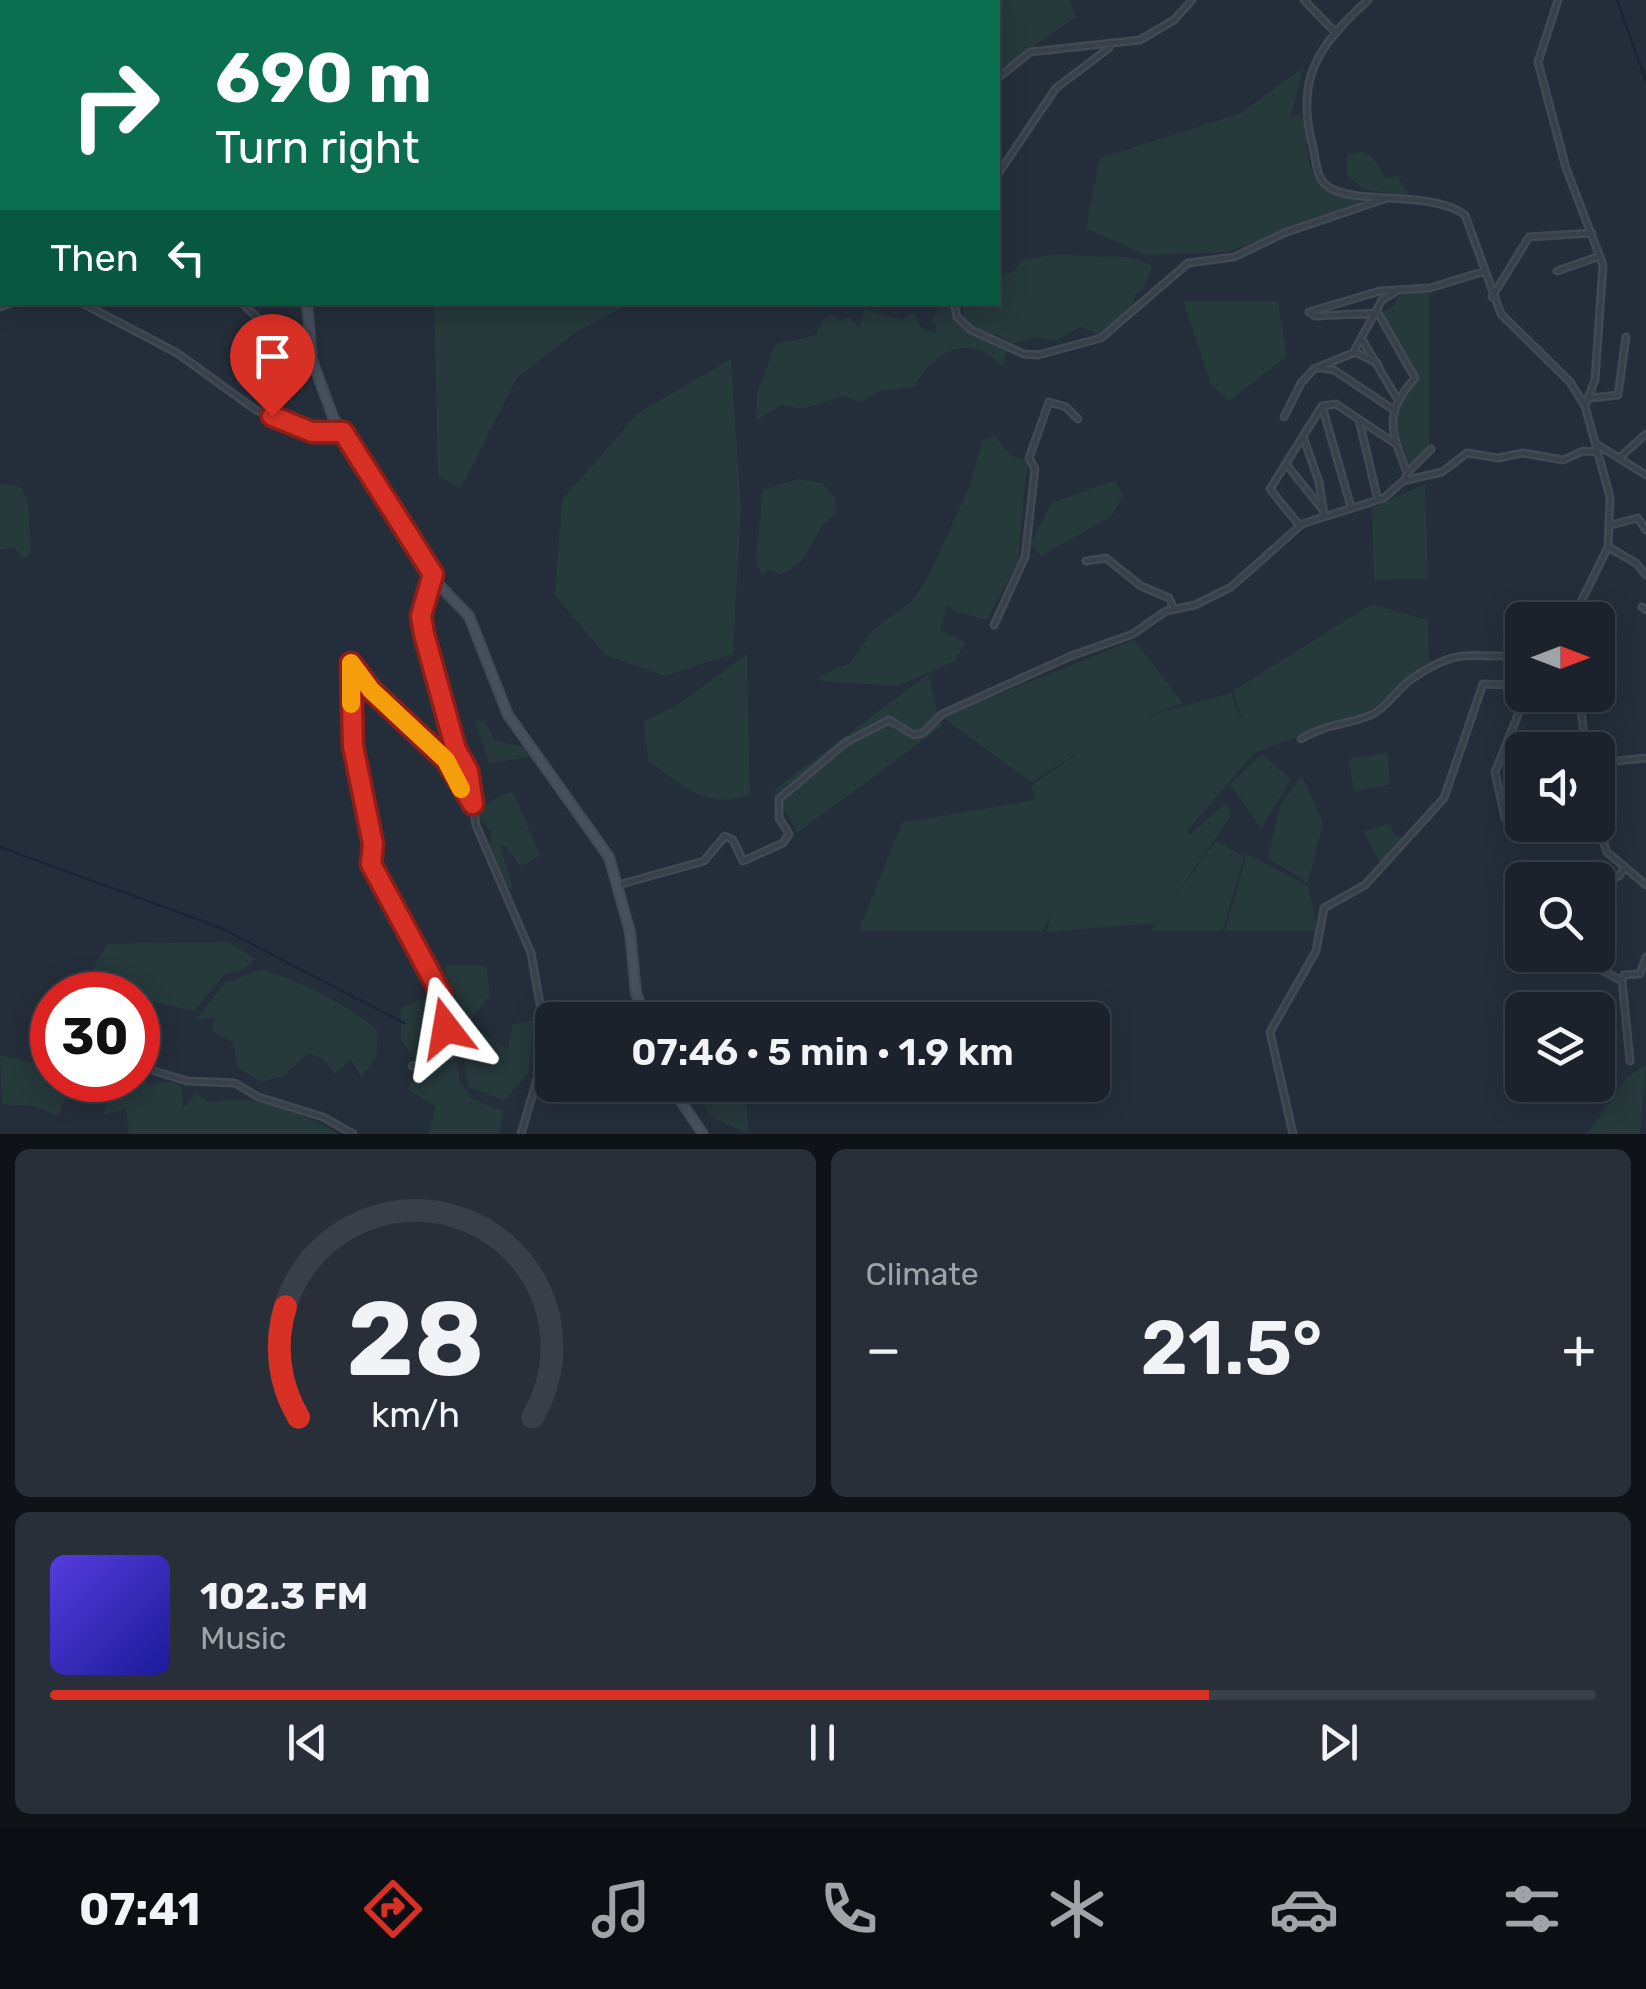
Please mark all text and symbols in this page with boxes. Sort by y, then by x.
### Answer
text: 690 m [215,37,432,120]
icon: right [50,40,180,170]
text: Turn right [215,121,419,174]
icon: left [159,230,214,285]
text: Then [50,235,139,281]
pin [230,314,315,417]
icon: arrive [245,329,300,384]
north arrow [1505,602,1615,712]
map controls [1505,602,1615,1102]
button: sound [1505,732,1615,842]
button: search [1505,862,1615,972]
speed limit sign: 30 [30,972,160,1102]
position arrow [394,976,498,1080]
button: layers [1505,992,1615,1102]
text: 07:46 · 5 min · 1.9 km [631,1029,1014,1075]
text: Climate [866,1255,979,1293]
text: 28 [346,1278,484,1401]
text: 21.5° [1141,1304,1322,1393]
text: − [866,1317,901,1382]
text: + [1562,1317,1596,1382]
text: km/h [371,1394,460,1436]
text: 102.3 FM [200,1573,368,1619]
text: Music [200,1619,286,1657]
icon: previous [280,1715,335,1770]
icon: pause [795,1715,850,1770]
icon: next [1311,1715,1366,1770]
icon: directions [358,1874,428,1944]
icon: music [586,1874,656,1944]
icon: phone [814,1874,884,1944]
icon: climate [1042,1874,1112,1944]
icon: car [1269,1874,1339,1944]
icon: filters [1497,1874,1567,1944]
text: 07:41 [79,1883,200,1936]

